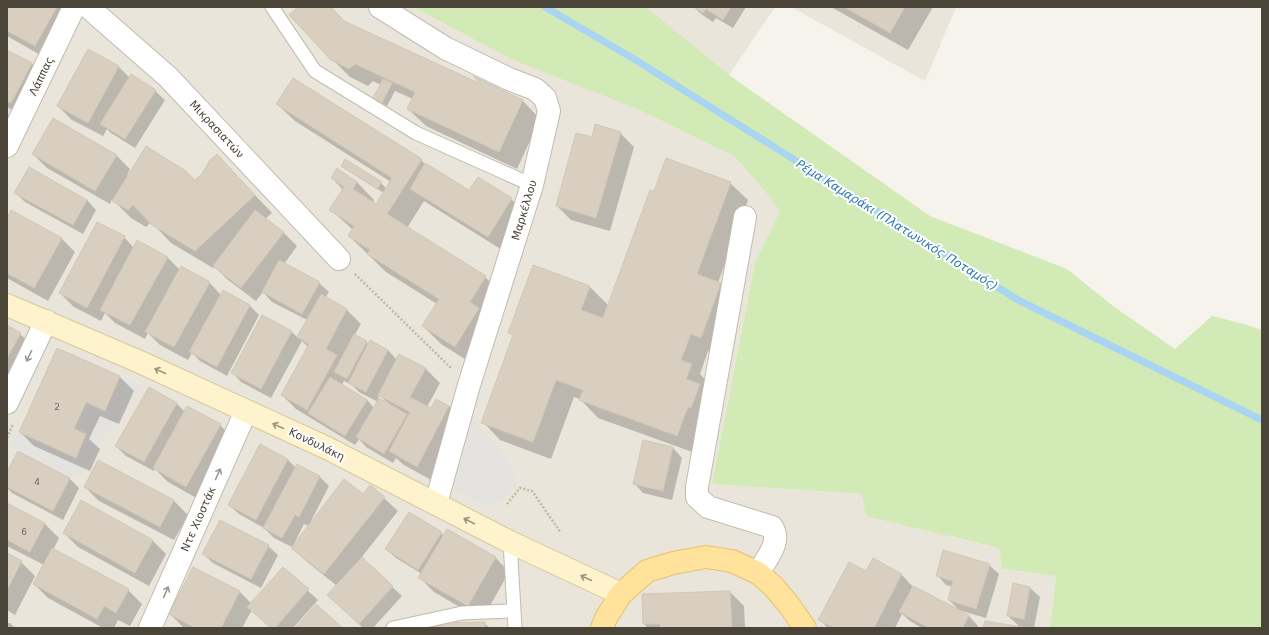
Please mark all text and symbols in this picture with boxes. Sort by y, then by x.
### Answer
street label: Λάππας [26,55,56,98]
street label: Μικρασιατών [187,98,247,161]
water label: Ρέμα Καμαράκι (Πλατωνικός Ποταμός) [794,157,1000,293]
street label: Μαρκέλλου [509,178,540,242]
one-way arrow [25,350,32,362]
one-way arrow [154,367,166,374]
house number: 2 [54,402,60,412]
one-way arrow [272,421,284,429]
street label: Κονδυλάκη [287,425,347,464]
one-way arrow [215,468,223,480]
house number: 4 [34,477,40,487]
street label: Ντε Χιοστάκ [178,484,219,554]
one-way arrow [464,516,476,524]
house number: 6 [21,527,27,537]
one-way arrow [580,574,592,581]
one-way arrow [162,587,170,599]

